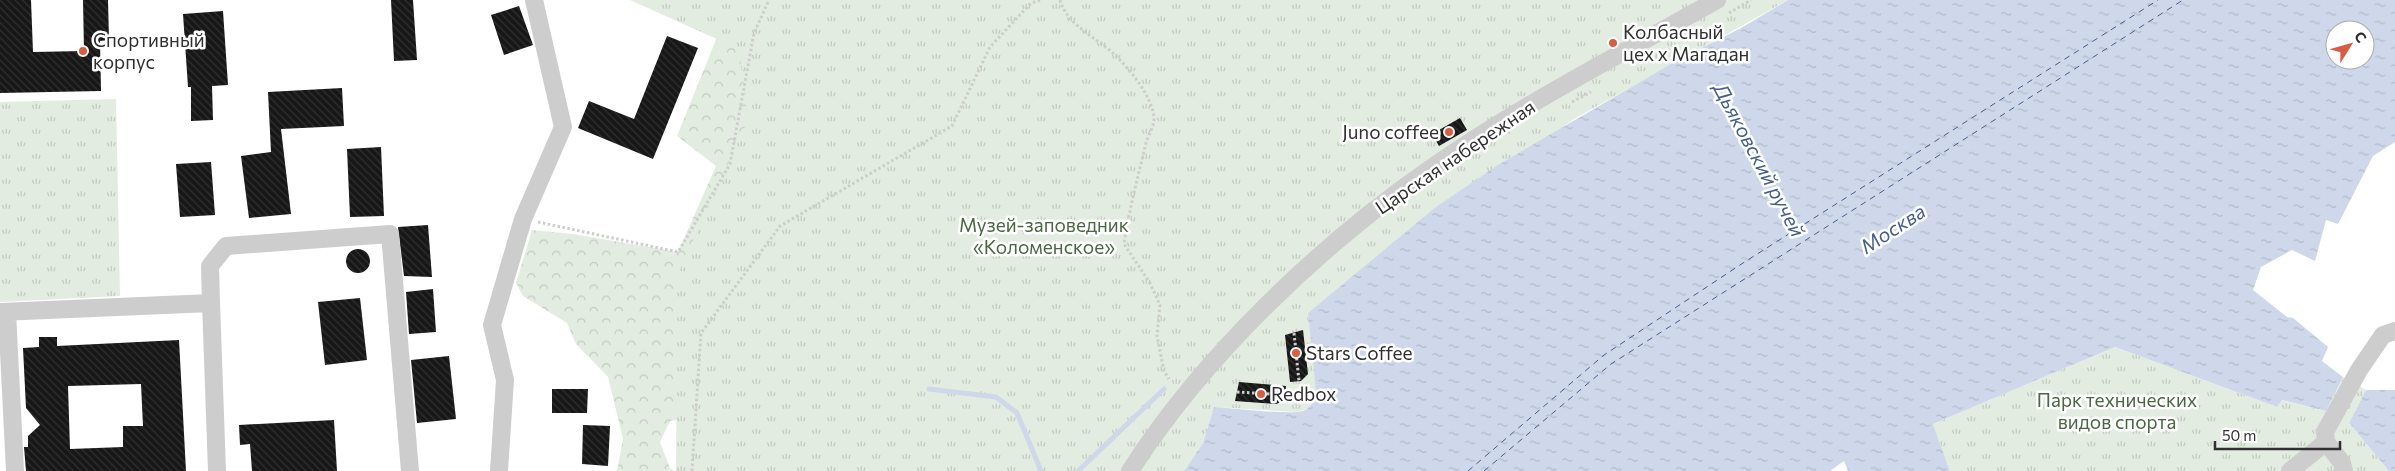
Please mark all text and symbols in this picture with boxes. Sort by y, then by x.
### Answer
place label: Колбасный цех x Магадан [1623,20,1749,65]
north arrow [2325,20,2375,70]
place label: Спортивный корпус [93,28,205,73]
text: С [2351,28,2370,46]
marker: Колбасный цех x Магадан [1607,37,1619,49]
marker: Спортивный корпус [77,45,89,57]
water label: Дьяковский ручей [1708,77,1811,241]
street label: Царская набережная [1371,95,1539,219]
place label: Juno coffee [1342,120,1439,143]
marker: Juno coffee [1443,126,1455,138]
water label: Москва [1855,198,1929,258]
park label: Музей-заповедник «Коломенское» [959,213,1129,258]
place label: Stars Coffee [1306,341,1413,364]
marker: Stars Coffee [1290,347,1302,359]
place label: Redbox [1271,382,1336,405]
marker: Redbox [1255,388,1267,400]
park label: Парк технических видов спорта [2037,388,2197,433]
scale bar [2215,418,2340,450]
text: 50 m [2222,426,2256,444]

